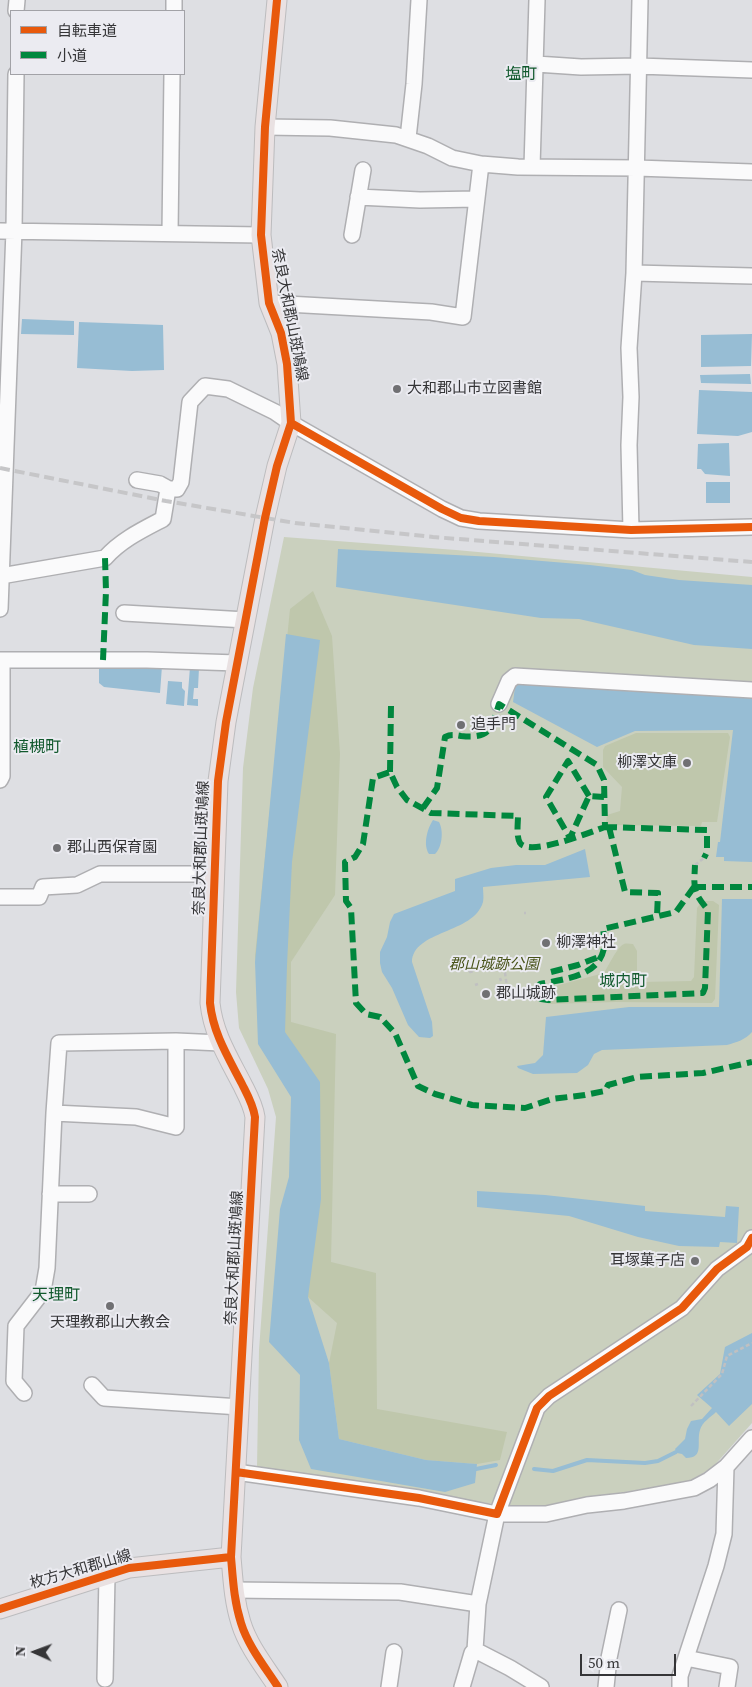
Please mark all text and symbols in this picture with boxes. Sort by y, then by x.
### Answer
legend [10,10,185,75]
text: 自転車道 [57,20,117,41]
text: 小道 [57,45,87,66]
district label: 塩町 [505,65,537,85]
street label: 奈良大和郡山斑鳩線 [267,247,311,383]
place label: 大和郡山市立図書館 [407,380,542,398]
marker: 大和郡山市立図書館 [391,383,403,395]
place label: 追手門 [471,716,516,734]
marker: 追手門 [455,719,467,731]
district label: 植槻町 [13,738,61,758]
place label: 柳澤文庫 [617,754,677,772]
marker: 柳澤文庫 [681,757,693,769]
street label: 奈良大和郡山斑鳩線 [191,780,213,916]
place label: 郡山西保育園 [67,839,157,857]
marker: 郡山西保育園 [51,842,63,854]
place label: 柳澤神社 [556,934,616,952]
marker: 柳澤神社 [540,937,552,949]
park label: 郡山城跡公園 [449,956,539,974]
district label: 城内町 [599,972,647,992]
place label: 郡山城跡 [496,985,556,1003]
marker: 郡山城跡 [480,988,492,1000]
street label: 奈良大和郡山斑鳩線 [222,1190,248,1326]
place label: 耳塚菓子店 [610,1252,685,1270]
marker: 耳塚菓子店 [689,1255,701,1267]
district label: 天理町 [32,1286,80,1306]
marker: 天理教郡山大教会 [104,1300,116,1312]
place label: 天理教郡山大教会 [50,1314,170,1332]
street label: 枚方大和郡山線 [28,1547,134,1593]
north arrow [10,1627,60,1677]
scale bar [582,1644,678,1676]
text: N [10,1646,30,1657]
text: 50 m [588,1652,620,1673]

